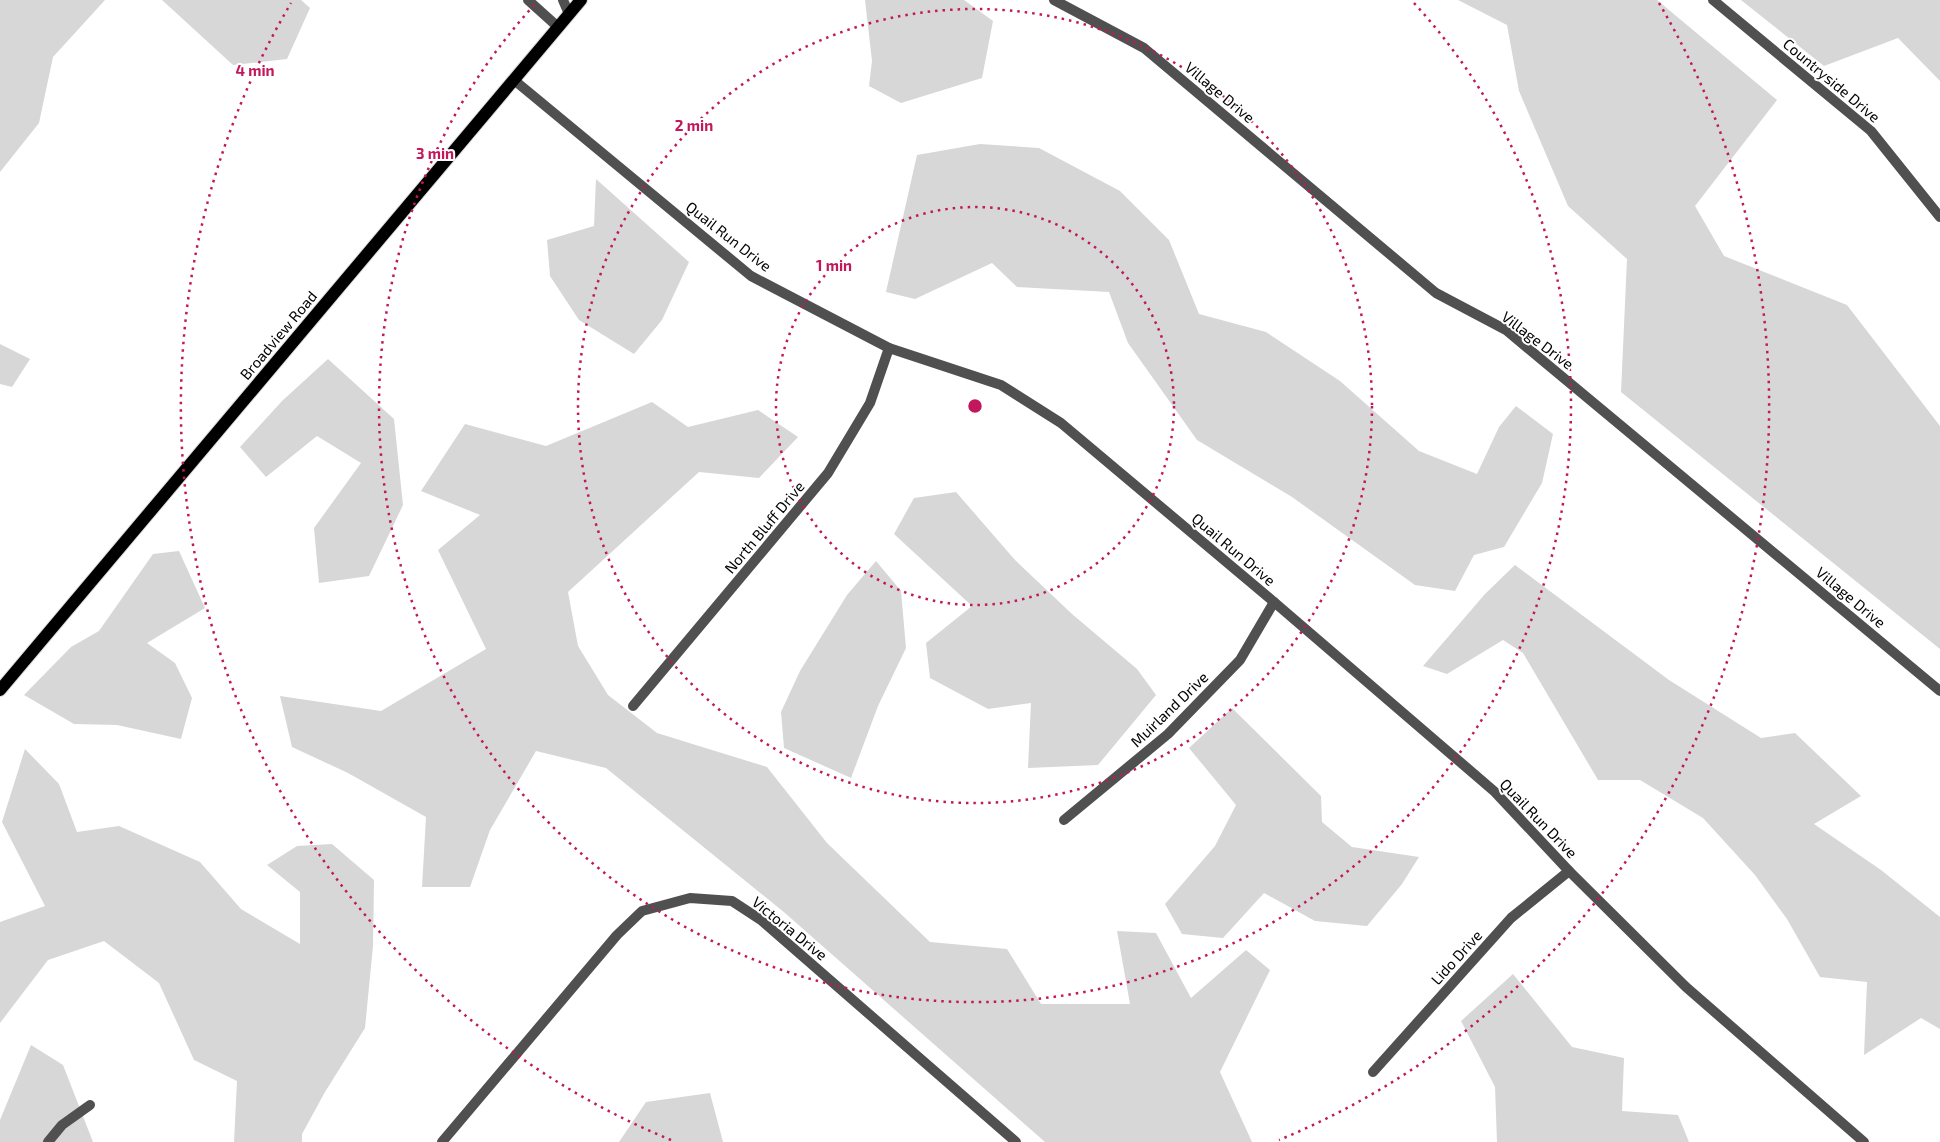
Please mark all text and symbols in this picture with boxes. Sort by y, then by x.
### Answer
street label: Countryside Drive [1780,34,1884,126]
street label: Village Drive [1182,58,1258,126]
text: 4 min [235,61,275,79]
text: 2 min [675,116,713,134]
text: 3 min [416,144,454,162]
street label: Quail Run Drive [682,197,775,276]
text: 1 min [816,256,852,274]
street label: Broadview Road [236,287,320,383]
street label: Village Drive [1499,307,1577,373]
centre of rings [966,397,984,415]
street label: North Bluff Drive [720,477,808,577]
street label: Quail Run Drive [1188,509,1279,590]
street label: Village Drive [1813,563,1889,631]
street label: Muirland Drive [1127,668,1211,750]
street label: Quail Run Drive [1496,775,1581,862]
street label: Victoria Drive [749,892,831,964]
street label: Lido Drive [1427,926,1485,988]

